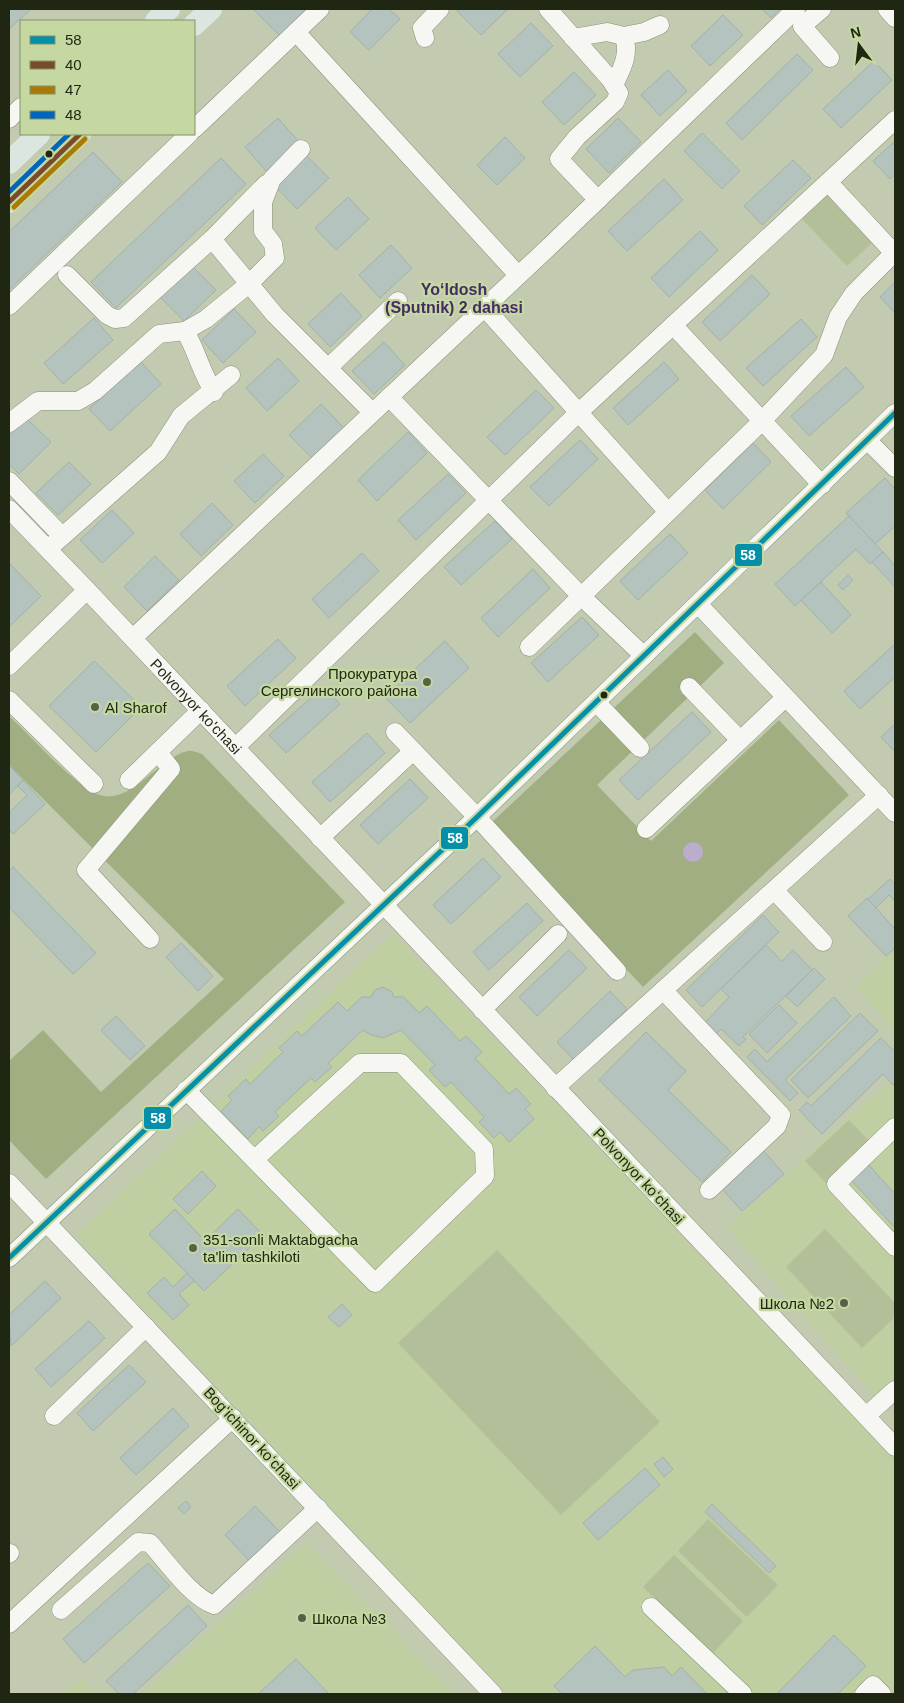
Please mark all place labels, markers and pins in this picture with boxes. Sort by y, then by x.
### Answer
unlabelled marker [44,149,54,159]
place label: Прокуратура Сергелинского района [261,665,418,699]
marker: Прокуратура Сергелинского района [421,676,433,688]
unlabelled marker [599,690,609,700]
place label: Al Sharof [105,699,168,716]
marker: Al Sharof [89,701,101,713]
place label: 351-sonli Maktabgacha ta'lim tashkiloti [203,1231,359,1265]
marker: 351-sonli Maktabgacha ta'lim tashkiloti [187,1242,199,1254]
place label: Школа №2 [760,1295,834,1312]
marker: Школа №2 [838,1297,850,1309]
place label: Школа №3 [312,1610,386,1627]
marker: Школа №3 [296,1612,308,1624]

